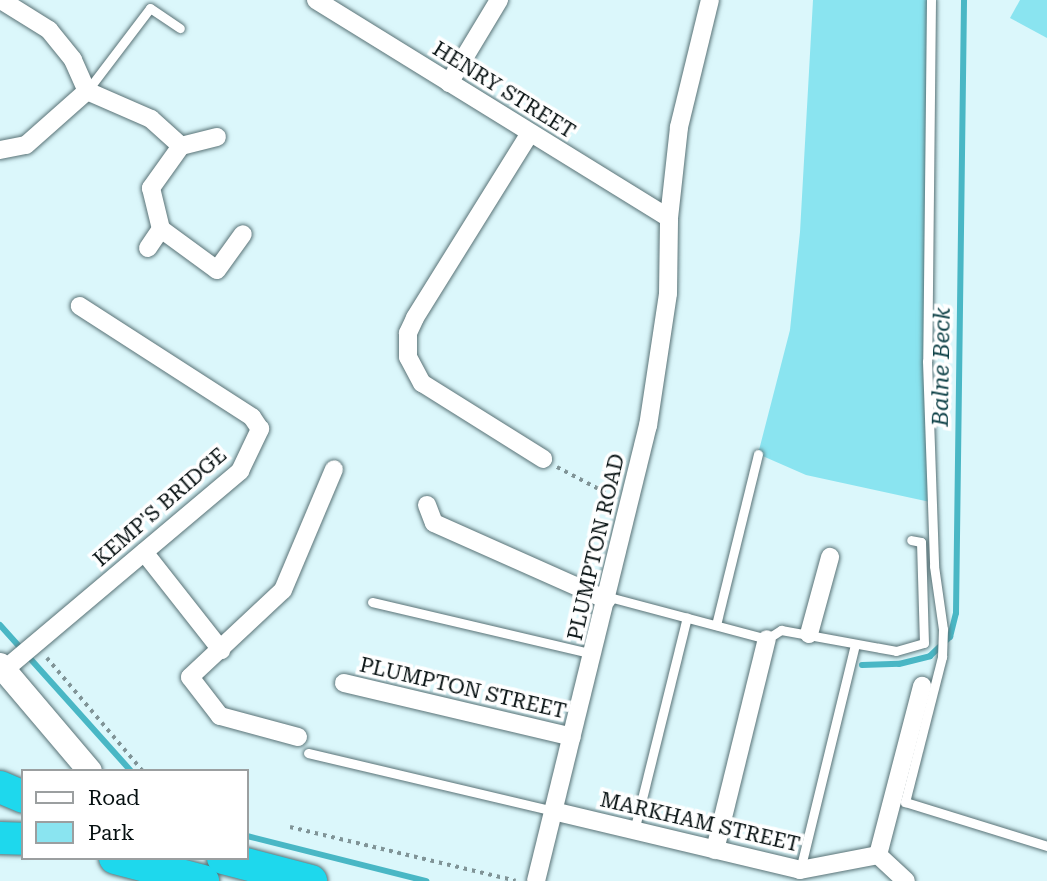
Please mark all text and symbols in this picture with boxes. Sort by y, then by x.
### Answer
street label: HENRY STREET [428,36,580,144]
water label: Balne Beck [927,307,957,427]
street label: KEMP'S BRIDGE [88,442,232,572]
street label: PLUMPTON ROAD [562,451,630,643]
street label: PLUMPTON STREET [357,652,569,724]
legend [21,769,248,860]
text: Road [88,786,140,810]
street label: MARKHAM STREET [598,787,802,857]
text: Park [88,821,134,845]

